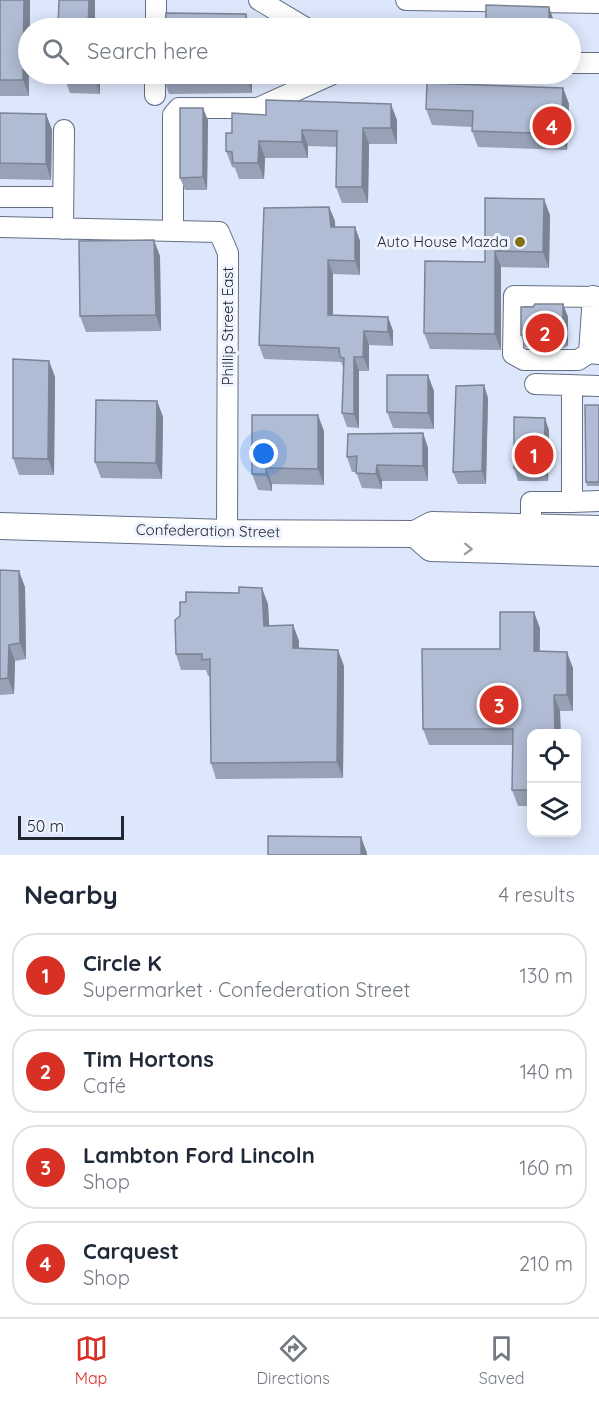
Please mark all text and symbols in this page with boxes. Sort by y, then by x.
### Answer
search box [18,18,581,84]
icon: search [39,35,72,68]
text: Search here [87,37,208,65]
pin: 4 [532,104,572,148]
place label: Auto House Mazda [377,232,508,251]
marker: Auto House Mazda [513,235,527,249]
street label: Phillip Street East [218,267,237,385]
pin: 2 [526,310,564,356]
pin: 1 [514,432,554,478]
your location [249,439,278,468]
street label: Confederation Street [136,520,280,541]
one-way arrow [464,543,473,555]
pin: 3 [480,682,518,728]
map controls [527,729,581,837]
button: locate [527,729,581,783]
button: layers [527,783,581,837]
scale bar [18,813,124,840]
text: 50 m [27,816,64,836]
text: Nearby [24,878,118,911]
text: 4 results [499,882,575,907]
text: Circle K [83,949,162,977]
text: 1 [42,963,49,988]
text: 130 m [520,963,573,988]
text: Supermarket · Confederation Street [83,977,410,1002]
text: Tim Hortons [83,1045,214,1073]
text: 2 [40,1059,51,1084]
text: 140 m [520,1059,573,1084]
text: Café [83,1073,126,1098]
text: Lambton Ford Lincoln [83,1141,315,1169]
text: 3 [40,1155,51,1180]
text: 160 m [519,1155,573,1180]
text: Shop [83,1169,130,1194]
text: Carquest [83,1237,179,1265]
text: 4 [40,1251,51,1276]
text: 210 m [519,1251,573,1276]
text: Shop [83,1265,130,1290]
tab: Map [75,1332,108,1388]
tab: Directions [257,1332,330,1388]
tab: Saved [479,1332,524,1388]

